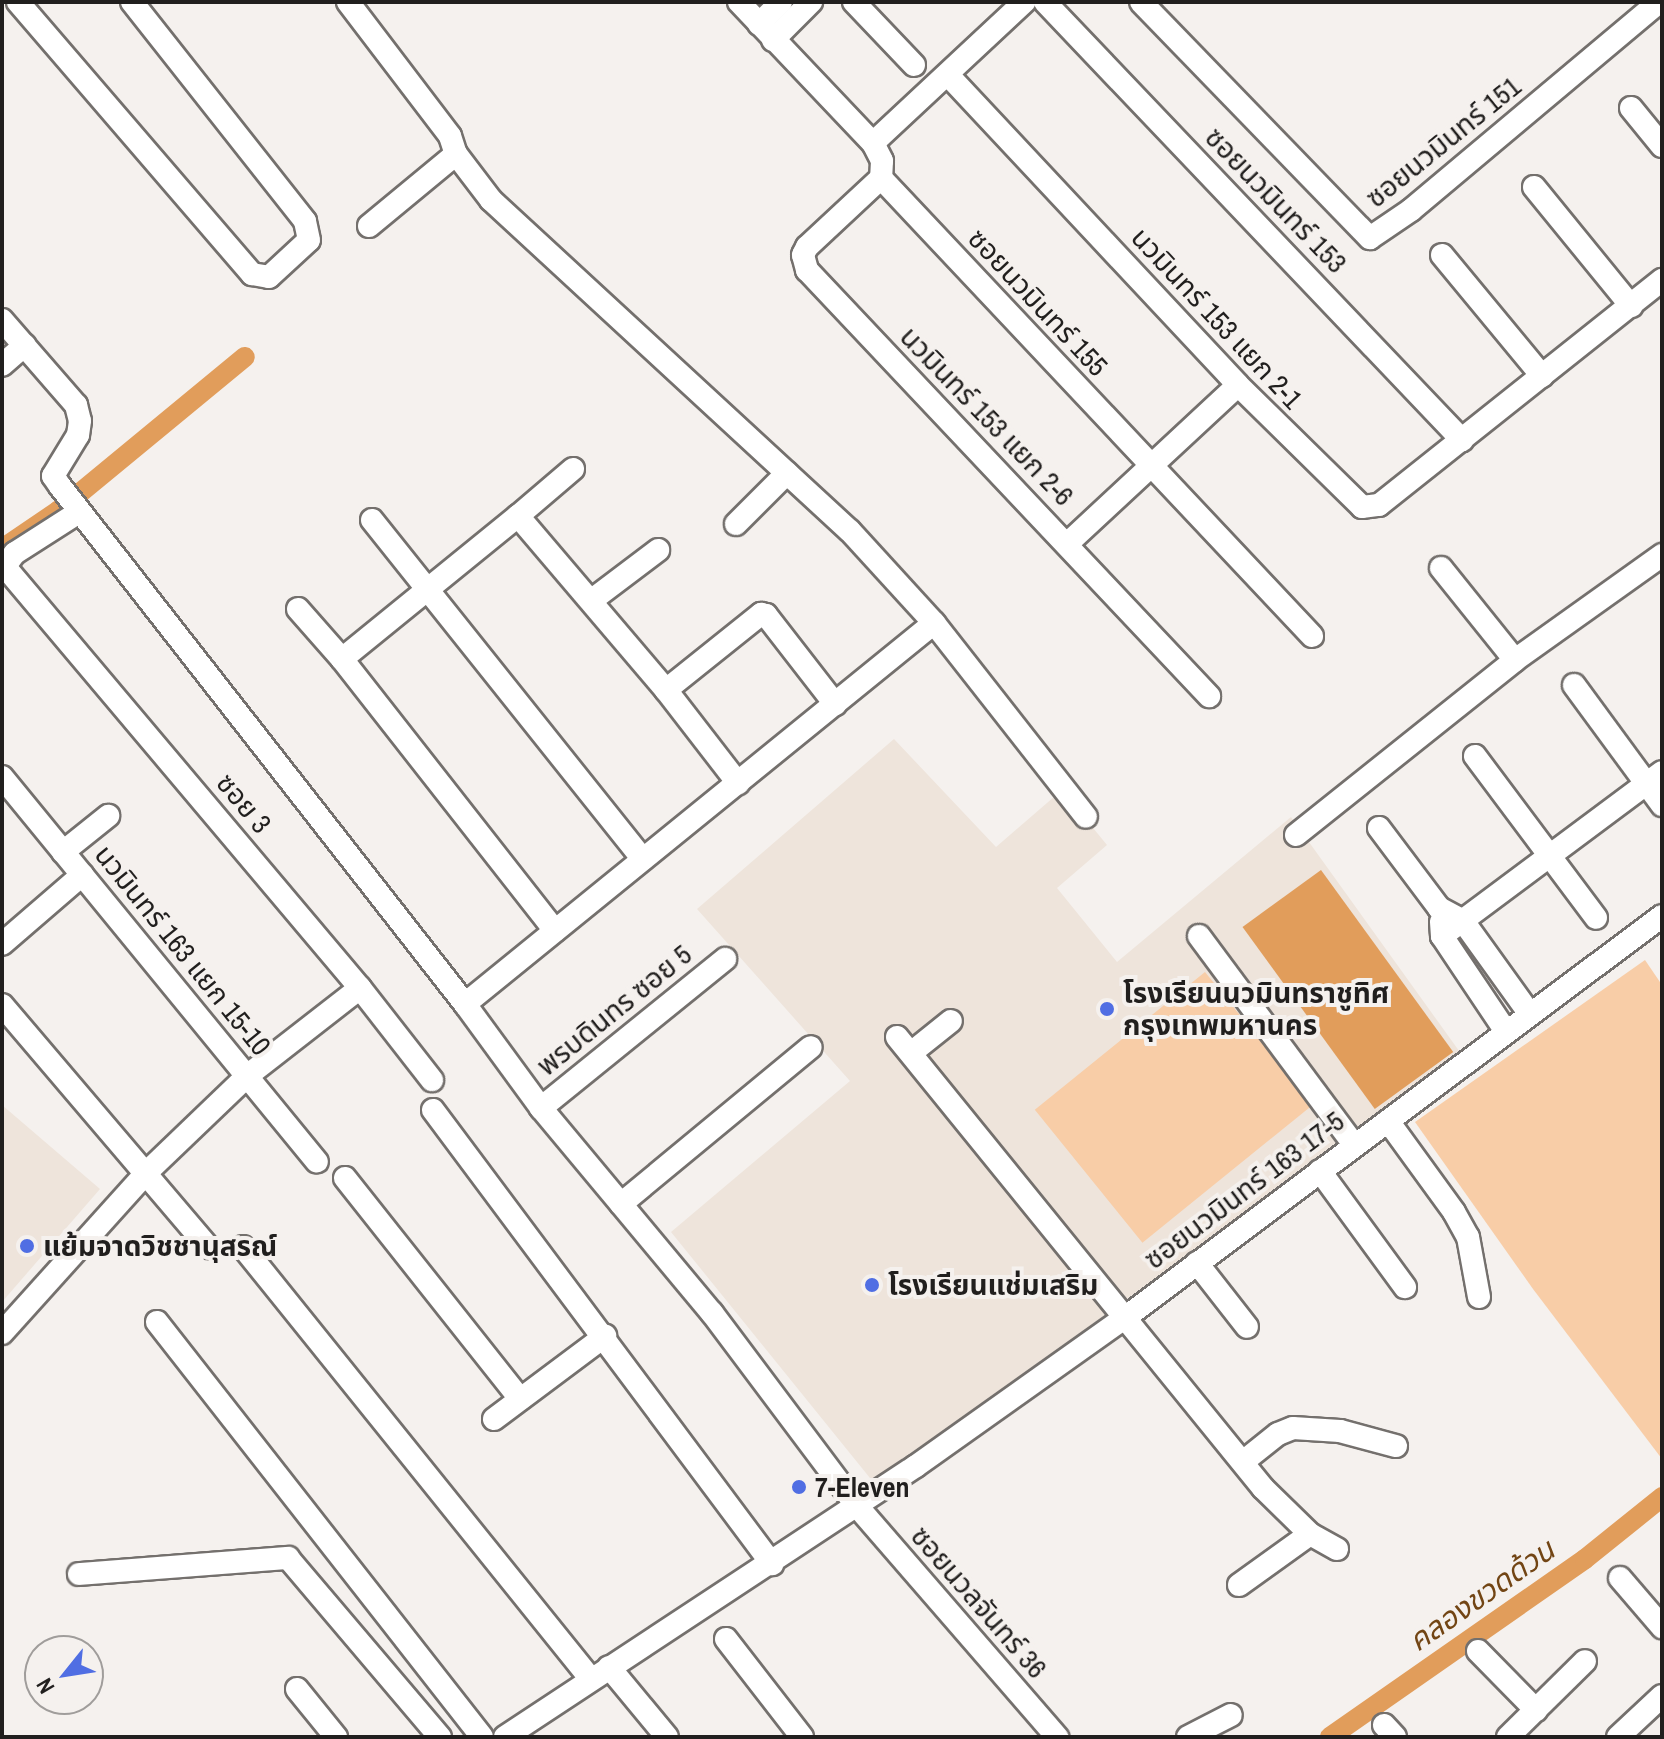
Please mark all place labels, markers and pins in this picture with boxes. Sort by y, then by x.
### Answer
place label: โรงเรียนนวมินทราชูทิศ กรุงเทพมหานคร [1123,976,1389,1042]
marker: โรงเรียนนวมินทราชูทิศ กรุงเทพมหานคร [1098,1000,1116,1018]
place label: แย้มจาดวิชชานุสรณ์ [43,1229,277,1263]
marker: แย้มจาดวิชชานุสรณ์ [18,1237,36,1255]
place label: โรงเรียนแช่มเสริม [888,1268,1098,1302]
marker: โรงเรียนแช่มเสริม [863,1276,881,1294]
place label: 7-Eleven [815,1470,909,1504]
marker: 7-Eleven [790,1478,808,1496]

